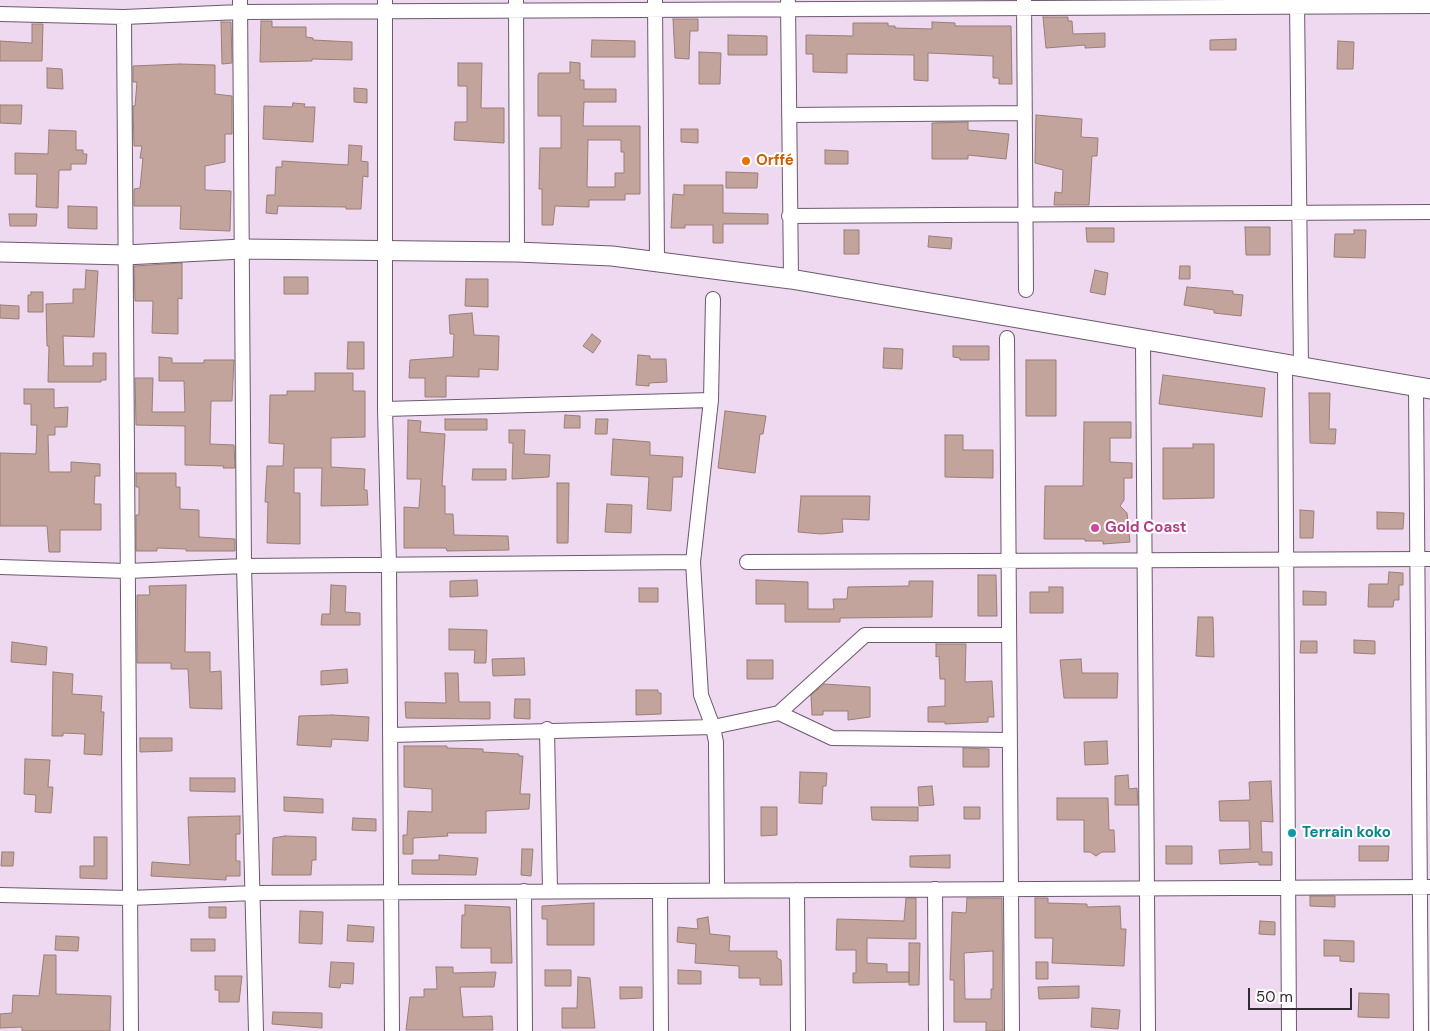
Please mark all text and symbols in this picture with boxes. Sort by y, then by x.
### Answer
place label: Orffé [756,152,794,170]
marker: Orffé [740,155,752,167]
place label: Gold Coast [1105,519,1186,537]
marker: Gold Coast [1089,522,1101,534]
place label: Terrain koko [1302,824,1391,842]
marker: Terrain koko [1286,827,1298,839]
scale bar [1250,978,1354,1010]
text: 50 m [1256,987,1293,1007]

